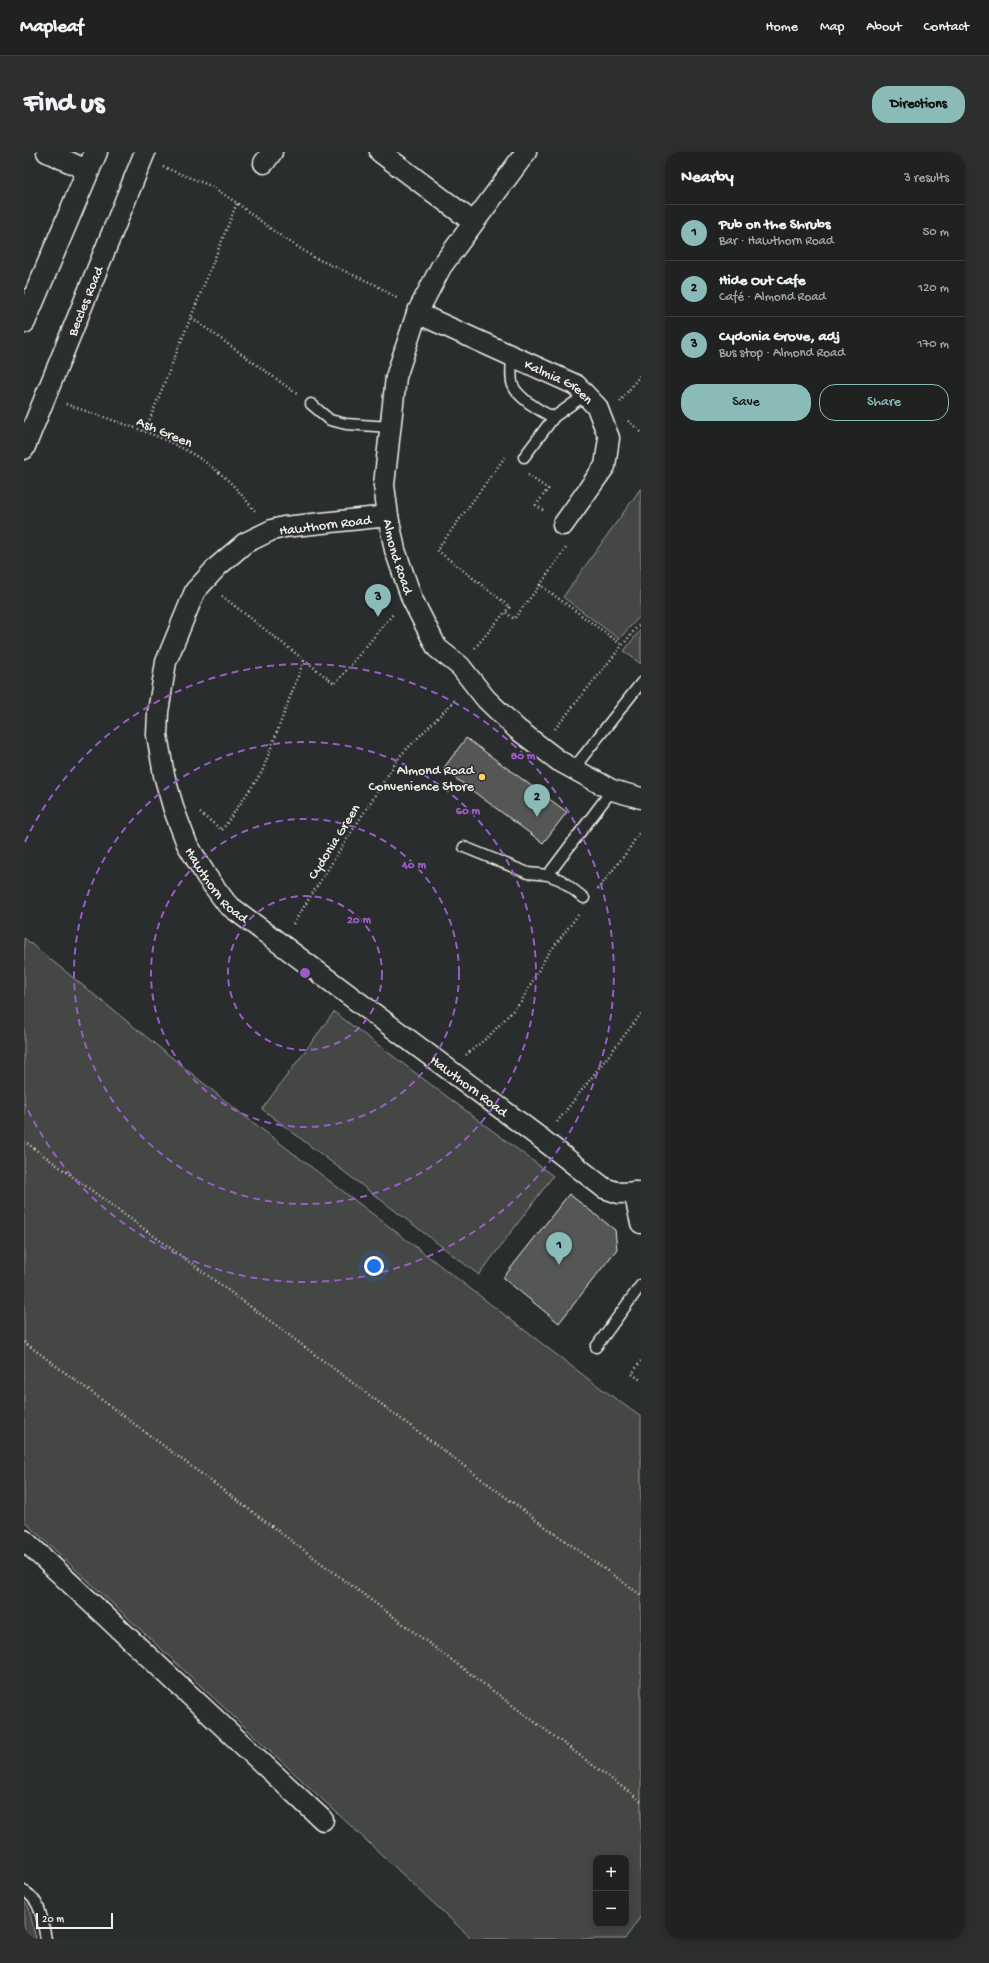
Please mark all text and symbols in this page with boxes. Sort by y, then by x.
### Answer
text: Mapleaf [20,16,83,39]
text: Home [766,19,798,36]
text: Map [820,19,844,36]
text: About [866,19,902,36]
text: Contact [924,19,969,36]
button: Directions [872,86,965,123]
text: Find us [24,88,104,121]
text: Nearby [681,168,734,188]
text: 3 results [904,171,949,186]
text: Pub on the Shrubs [719,216,831,234]
text: 1 [691,225,697,240]
text: 50 m [922,225,949,240]
text: Bar · Hawthorn Road [719,234,834,249]
street label: Beccles Road [65,263,109,340]
text: Hide Out Cafe [719,272,805,290]
text: 2 [691,281,697,296]
text: 120 m [918,281,949,296]
text: Café · Almond Road [719,290,826,305]
text: Cydonia Grove, adj [719,328,840,346]
text: 3 [691,337,697,352]
text: 170 m [917,337,949,352]
text: Bus stop · Almond Road [719,346,845,361]
street label: Kalmia Green [521,357,596,409]
button: Save [681,384,811,421]
button: Share [819,384,949,421]
street label: Ash Green [133,414,195,453]
street label: Hawthorn Road [278,512,374,541]
street label: Almond Road [378,518,416,599]
pin: 3 [365,584,391,617]
text: 80 m [511,750,536,764]
place label: Almond Road Convenience Store [369,763,476,796]
marker: Almond Road Convenience Store [477,772,487,782]
pin: 2 [524,784,550,817]
street label: Cydonia Green [305,801,365,883]
text: 60 m [456,805,481,819]
street label: Hawthorn Road [180,845,252,929]
text: 40 m [401,859,426,873]
text: 20 m [347,914,372,928]
centre of rings [298,966,312,980]
street label: Hawthorn Road [426,1053,512,1123]
pin: 1 [546,1232,572,1265]
your location [364,1256,384,1276]
map controls [593,1855,629,1927]
button: + [593,1855,629,1891]
button: − [593,1891,629,1927]
scale bar [36,1911,113,1930]
text: 20 m [42,1914,64,1926]

